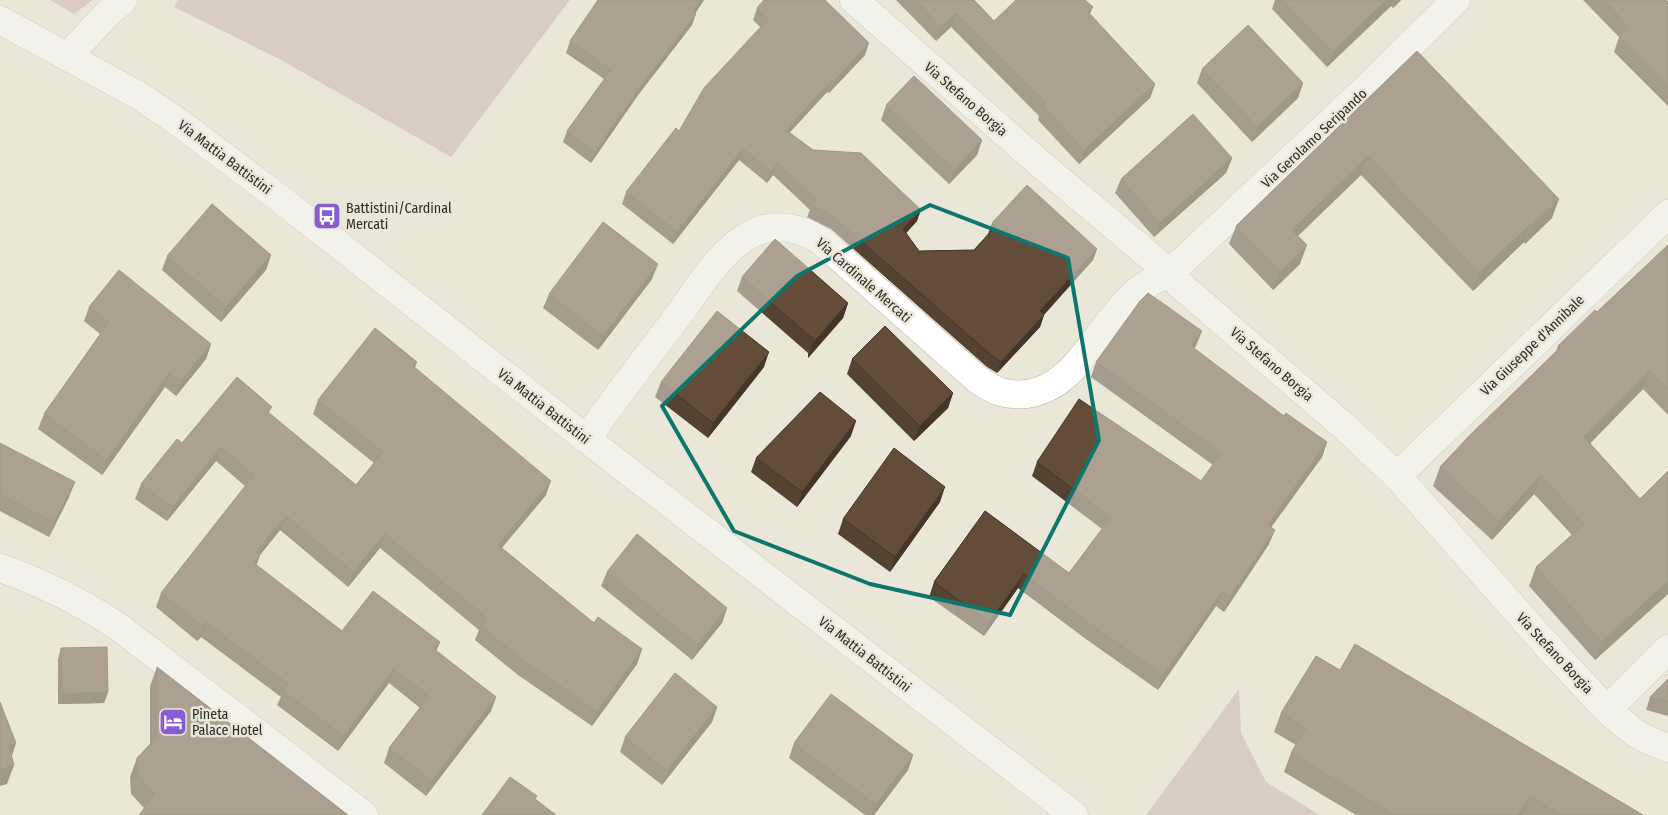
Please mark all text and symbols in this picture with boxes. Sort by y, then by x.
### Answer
street label: Via Stefano Borgia [921,59,1011,140]
street label: Via Gerolamo Seripando [1258,85,1371,192]
street label: Via Mattia Battistini [175,117,275,198]
place label: Battistini/Cardinal Mercati [346,200,452,233]
bus stop icon: Battistini/Cardinal Mercati [312,201,342,231]
street label: Via Cardinale Mercati [813,235,915,326]
street label: Via Giuseppe d'Annibale [1477,291,1588,399]
street label: Via Stefano Borgia [1227,324,1317,405]
street label: Via Mattia Battistini [494,365,593,448]
street label: Via Stefano Borgia [1513,609,1597,697]
street label: Via Mattia Battistini [815,613,914,696]
place label: Pineta Palace Hotel [192,706,263,739]
hotel icon: Pineta Palace Hotel [158,707,188,737]

